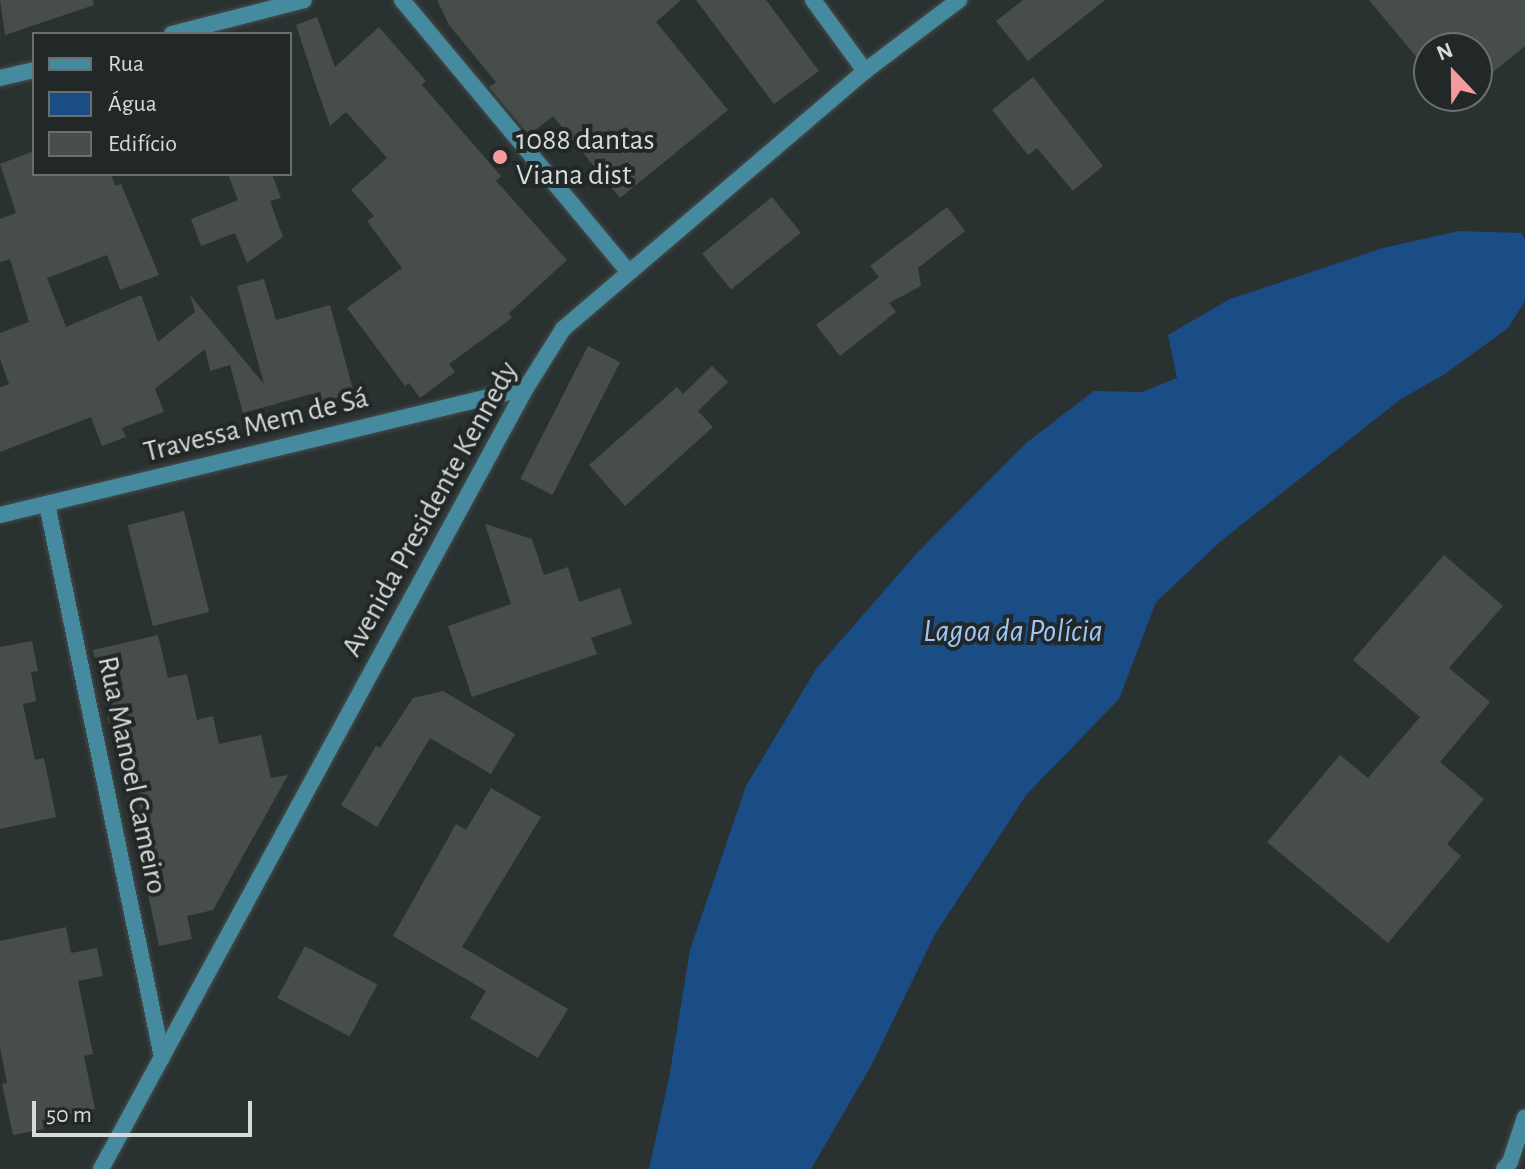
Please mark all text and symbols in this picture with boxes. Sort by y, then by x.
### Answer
legend [32,32,292,176]
north arrow [1413,32,1493,112]
text: N [1434,39,1456,65]
text: Rua [108,52,144,76]
text: Água [108,92,157,116]
place label: 1088 dantas Viana dist [516,122,655,192]
text: Edifício [108,132,177,156]
marker: 1088 dantas Viana dist [491,148,509,166]
street label: Avenida Presidente Kennedy [334,355,526,663]
street label: Travessa Mem de Sá [140,380,372,470]
water label: Lagoa da Polícia [923,612,1103,650]
street label: Rua Manoel Cameiro [89,653,175,897]
scale bar [36,1085,256,1135]
text: 50 m [46,1103,92,1127]

